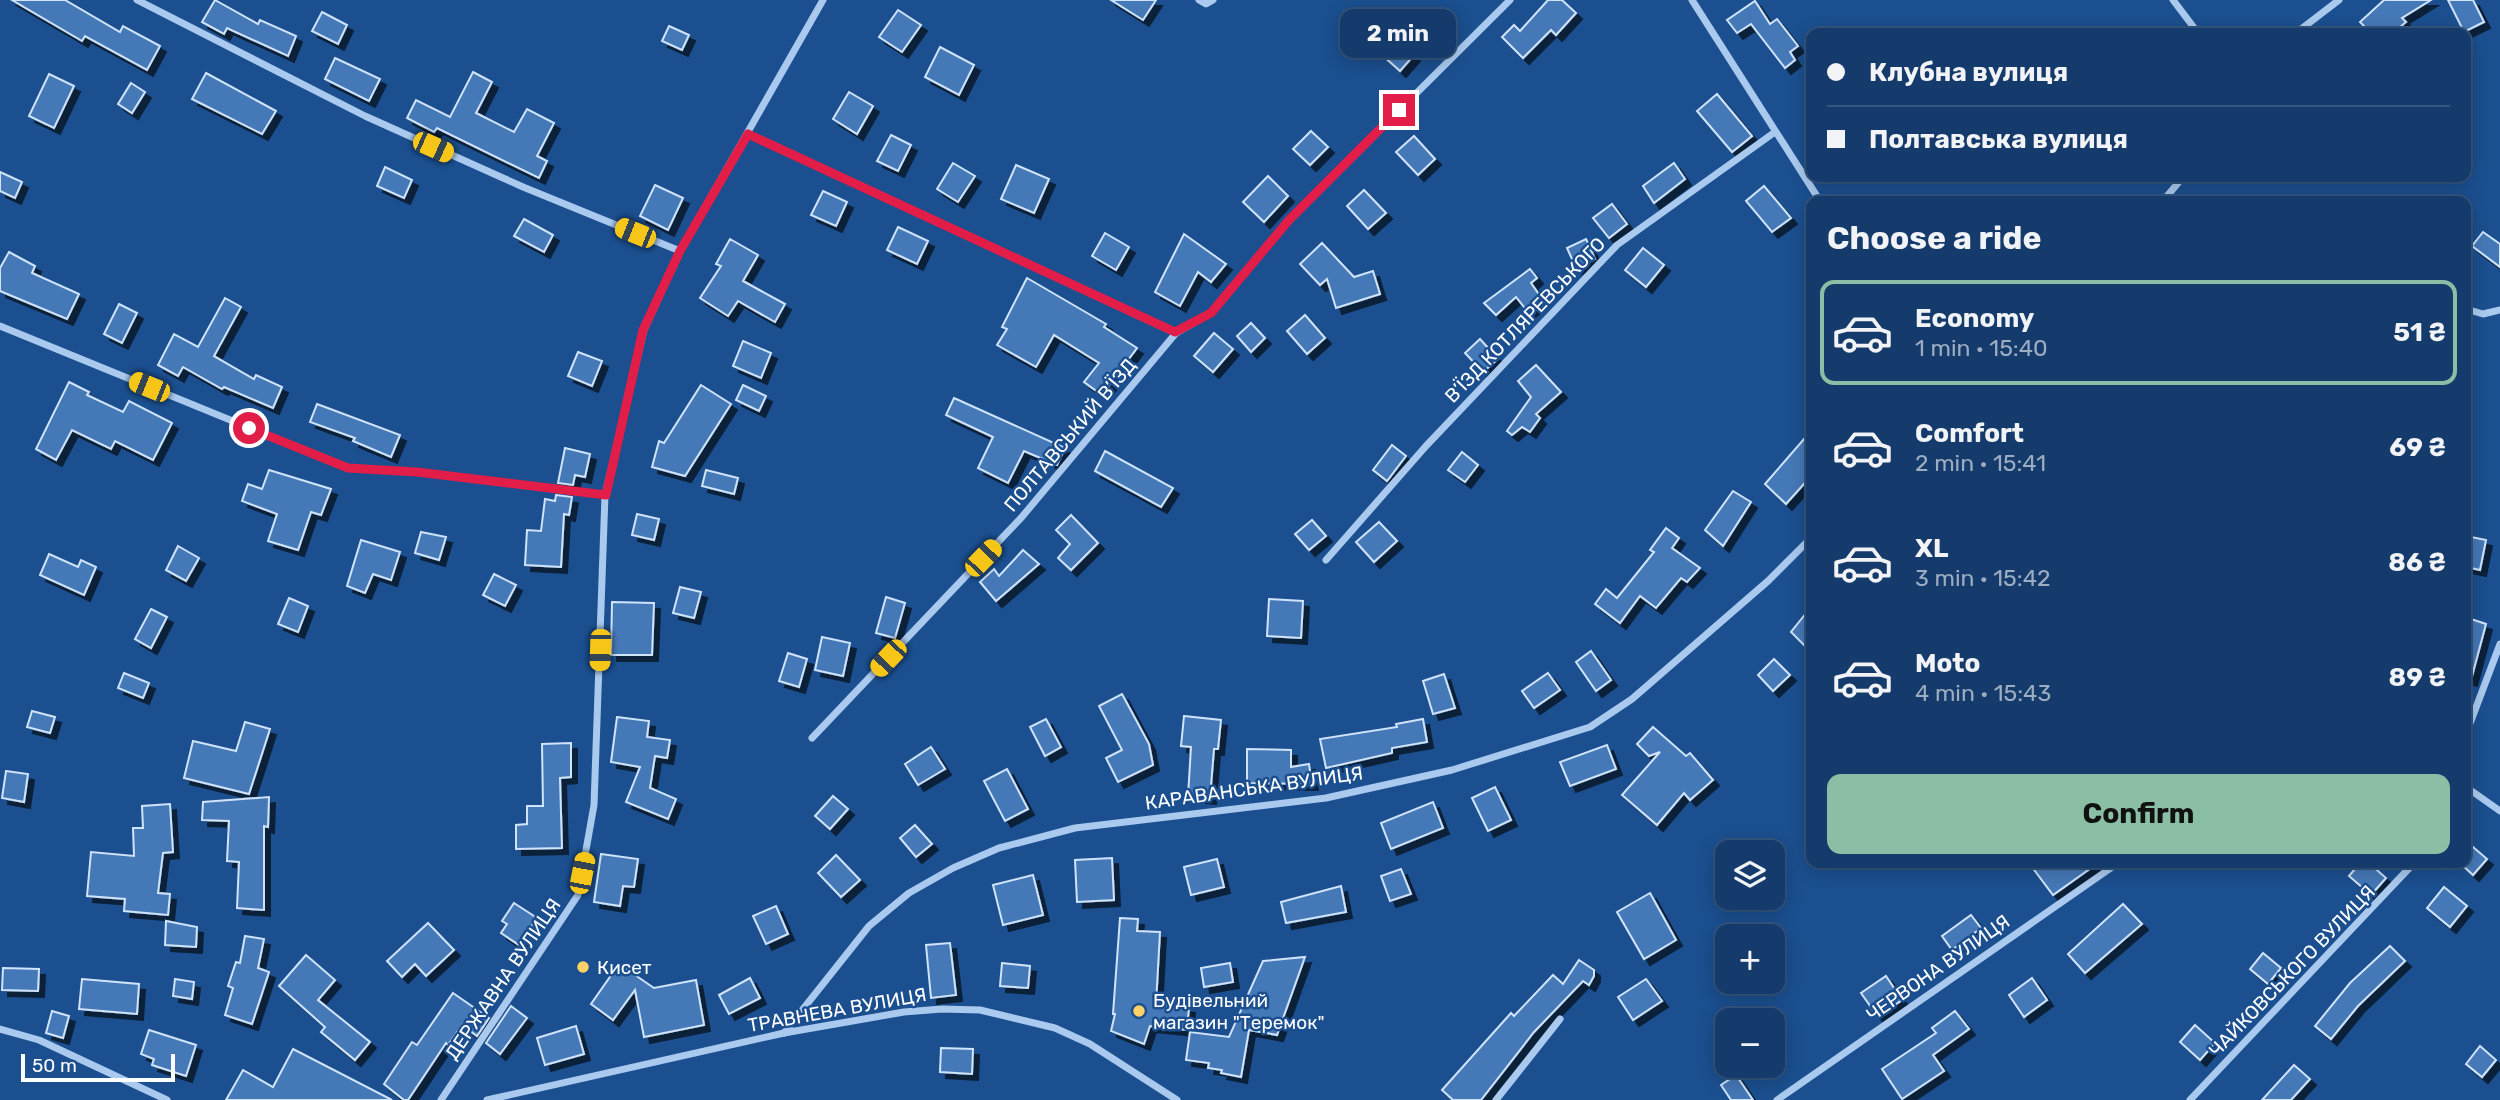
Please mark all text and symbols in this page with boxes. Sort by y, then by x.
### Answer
callout: 2 min [1341,8,1457,57]
text: 2 min [1367,19,1429,47]
text: Клубна вулиця [1869,57,2068,88]
route end [1383,94,1415,126]
text: Полтавська вулиця [1869,124,2128,155]
car [410,129,457,165]
car [612,215,659,251]
text: Choose a ride [1827,219,2041,257]
street label: В’ЇЗД КОТЛЯРЕВСЬКОГО [1440,233,1610,407]
icon: car [1831,301,1894,364]
text: Economy [1915,303,2034,334]
text: 51 ₴ [2393,317,2446,348]
text: 1 min · 15:40 [1915,334,2048,362]
street label: ПОЛТАВСЬКИЙ В’ЇЗД [999,354,1141,516]
car [126,369,173,405]
route start [233,412,265,444]
icon: car [1831,416,1894,479]
text: Comfort [1915,418,2024,449]
text: 69 ₴ [2389,432,2446,463]
text: 2 min · 15:41 [1915,449,2046,477]
icon: car [1831,531,1894,594]
text: XL [1915,533,1948,564]
car [961,536,1006,580]
text: 86 ₴ [2388,547,2446,578]
text: 3 min · 15:42 [1915,564,2050,592]
car [589,629,612,671]
car [866,635,911,681]
icon: car [1831,646,1894,709]
text: Moto [1915,648,1980,679]
text: 89 ₴ [2389,662,2446,693]
text: 4 min · 15:43 [1915,679,2051,707]
street label: КАРАВАНСЬКА ВУЛИЦЯ [1144,761,1364,815]
button: Confirm [1827,774,2450,854]
map controls [1715,840,1785,1078]
button: layers [1715,840,1785,910]
car [568,850,597,896]
street label: ЧАЙКОВСЬКОГО ВУЛИЦЯ [2204,881,2380,1061]
street label: ДЕРЖАВНА ВУЛИЦЯ [440,894,566,1064]
street label: ЧЕРВОНА ВУЛИЦЯ [1862,910,2014,1026]
button: + [1715,924,1785,994]
place label: Кисет [597,956,652,979]
marker: Кисет [575,959,591,975]
street label: ТРАВНЕВА ВУЛИЦЯ [746,983,928,1037]
place label: Будівельний магазин "Теремок" [1153,989,1325,1034]
marker: Будівельний магазин "Теремок" [1131,1003,1147,1019]
button: − [1715,1008,1785,1078]
scale bar [21,1051,175,1083]
text: 50 m [32,1054,77,1077]

